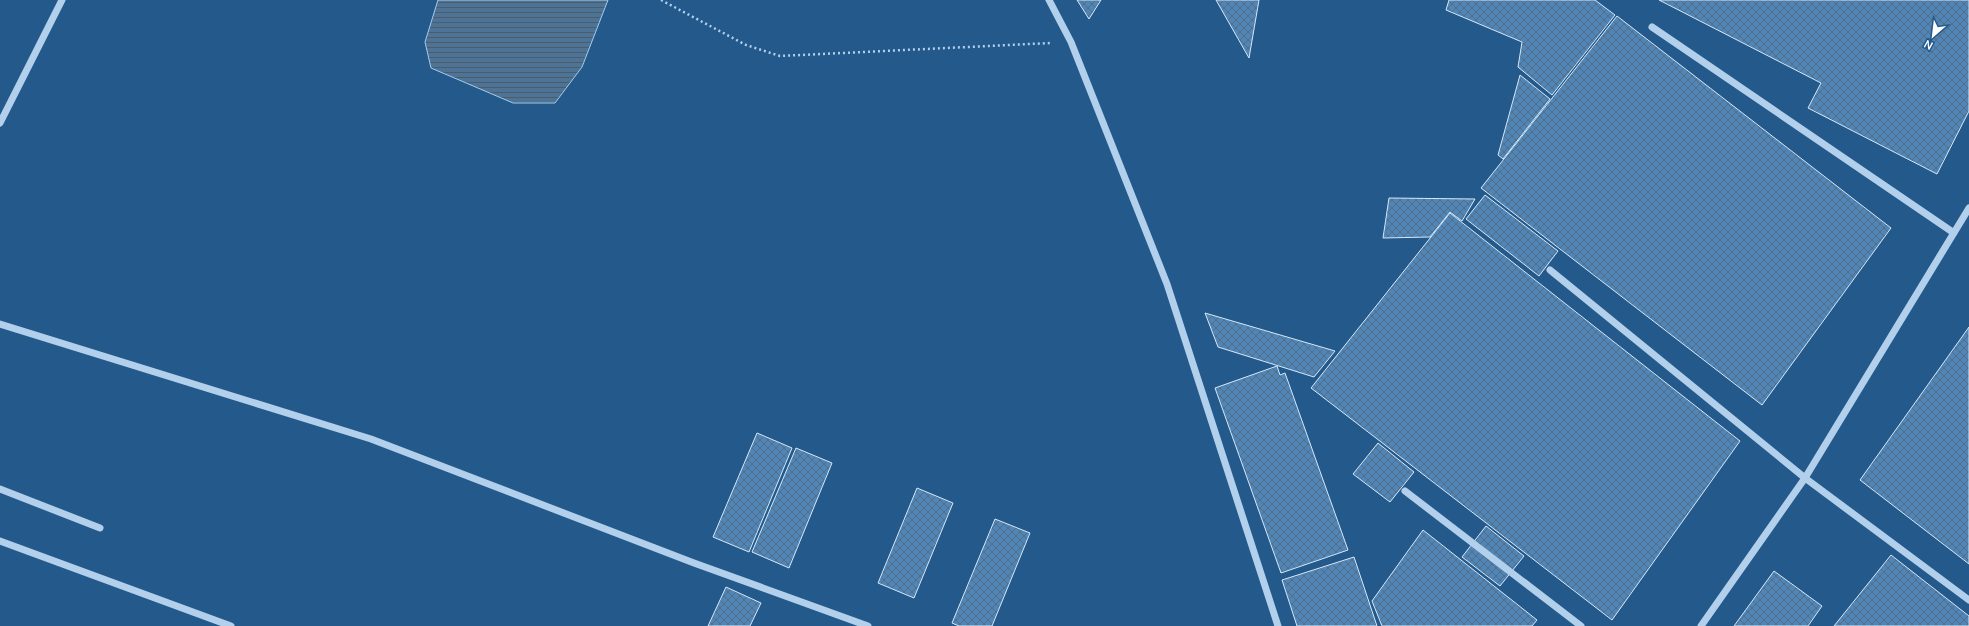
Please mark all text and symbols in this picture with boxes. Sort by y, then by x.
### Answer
north arrow [1913,16,1953,56]
text: N [1921,37,1935,54]

